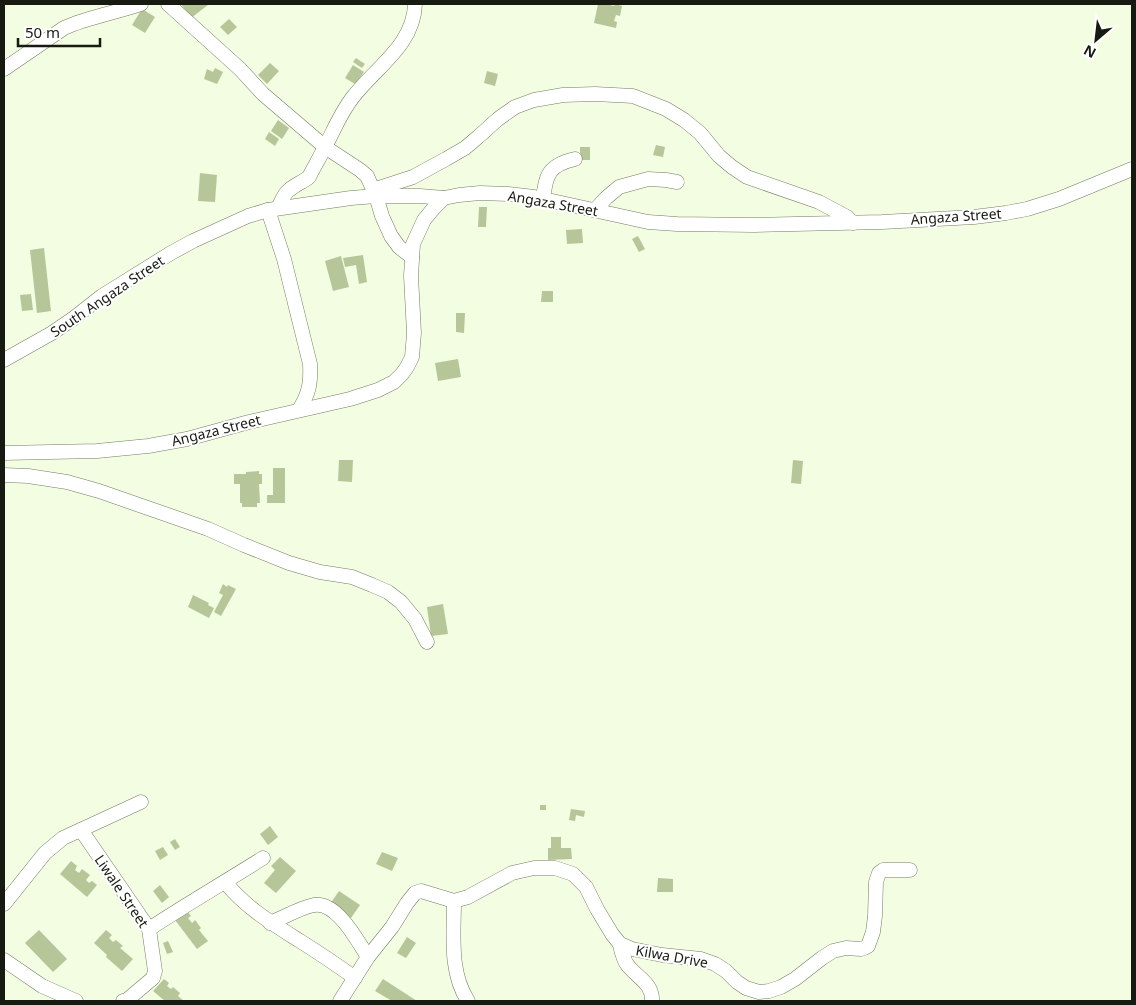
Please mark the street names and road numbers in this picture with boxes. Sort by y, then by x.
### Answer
street label: Angaza Street [506,186,600,220]
street label: Angaza Street [910,203,1002,229]
street label: South Angaza Street [46,251,168,341]
street label: Angaza Street [169,410,263,450]
street label: Liwale Street [91,851,153,931]
street label: Kilwa Drive [634,940,710,972]

